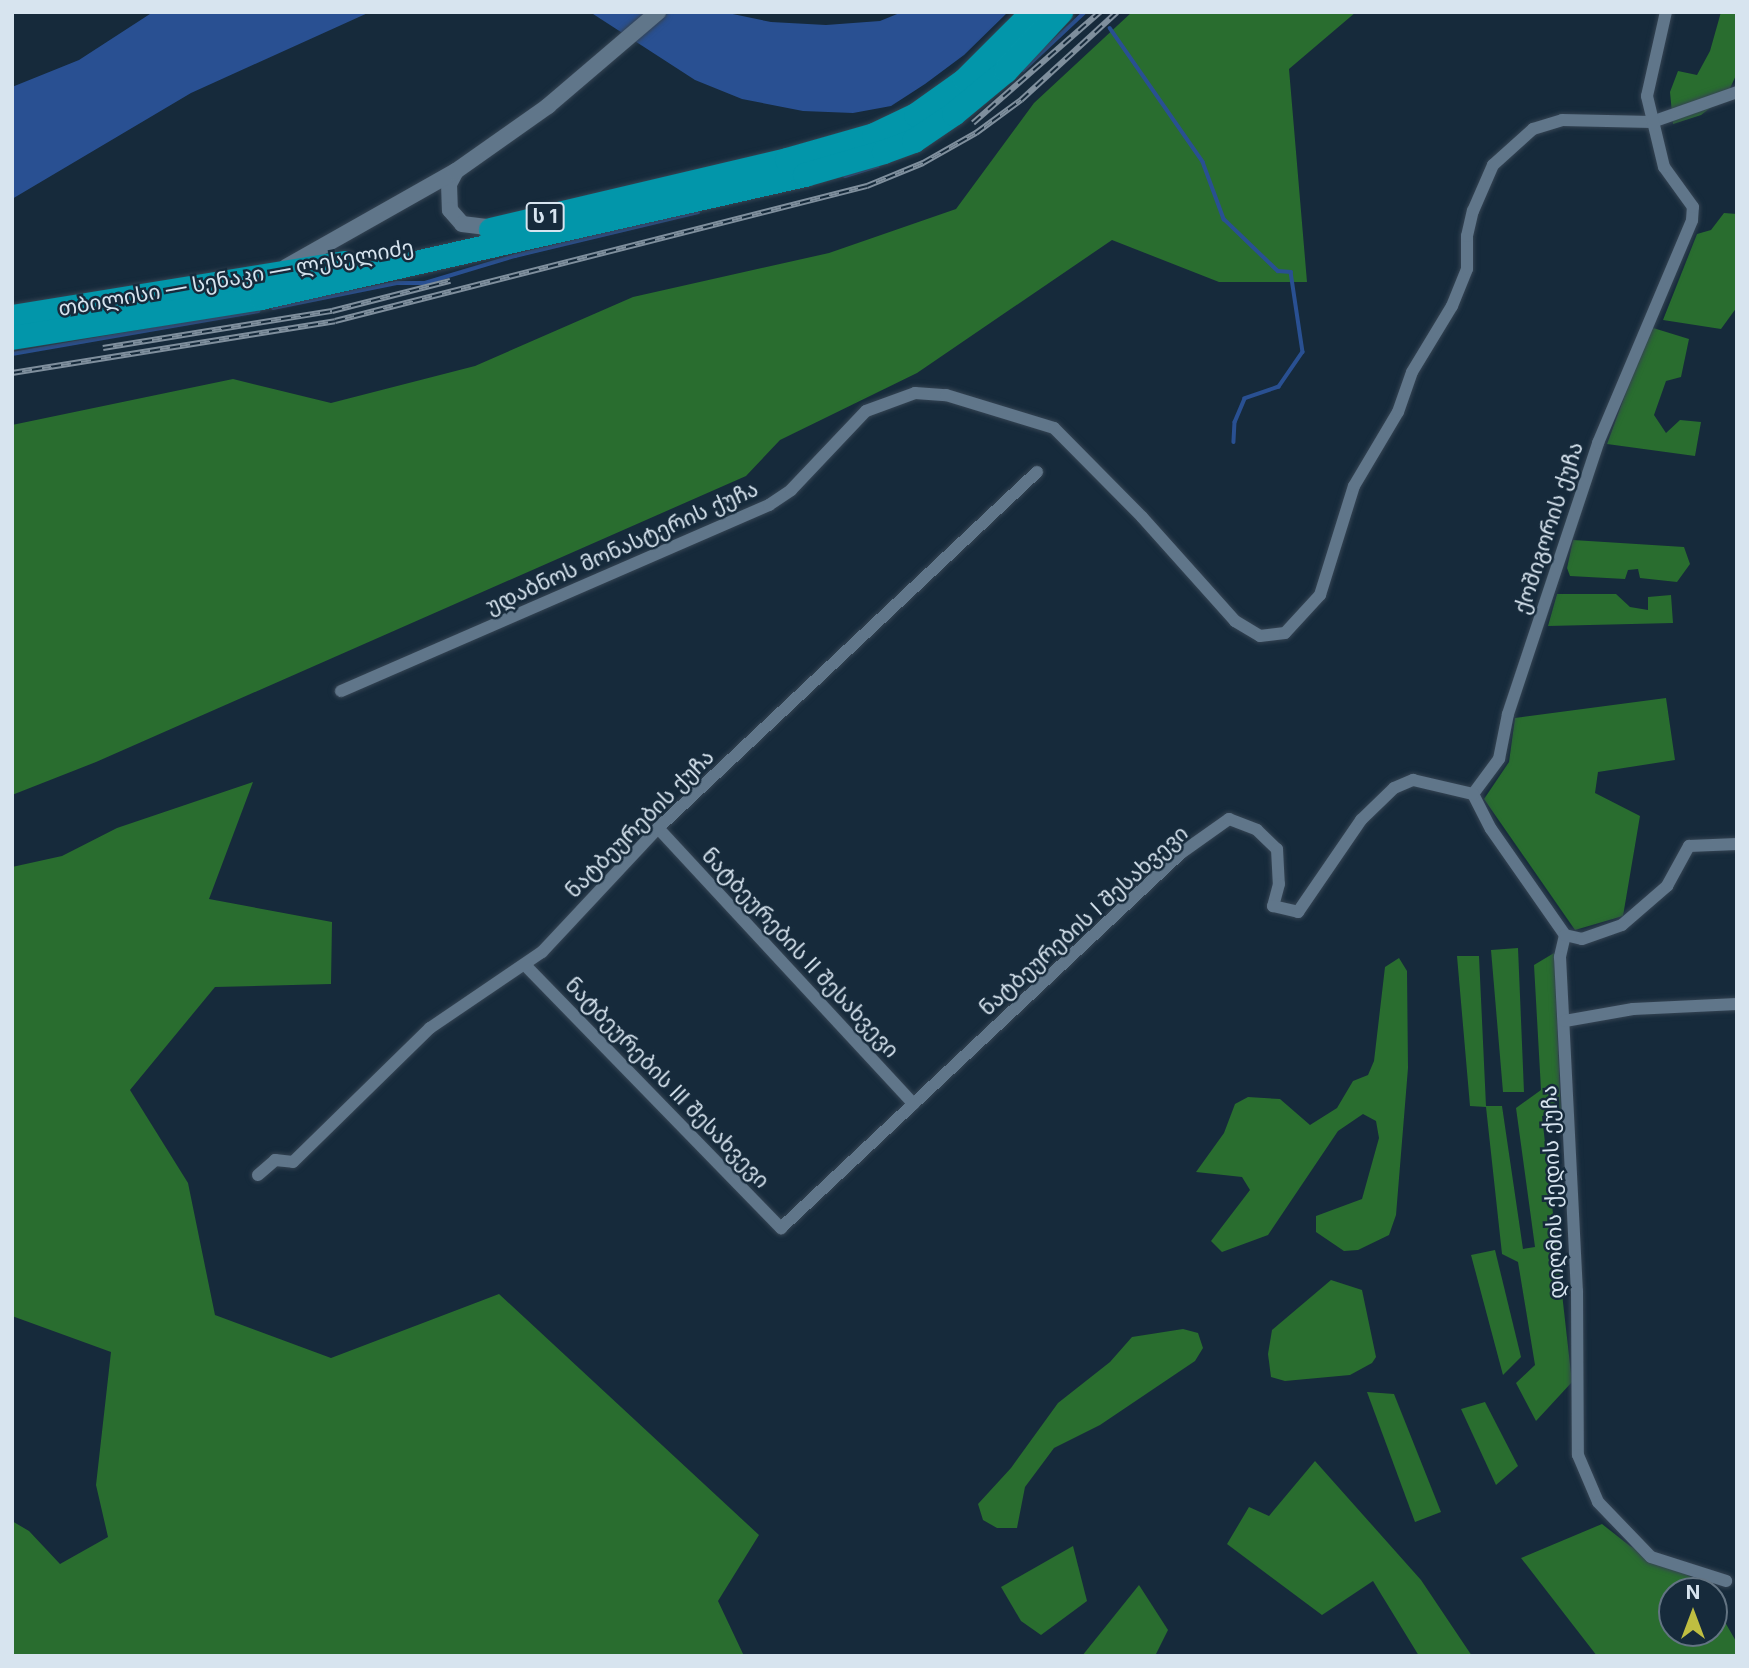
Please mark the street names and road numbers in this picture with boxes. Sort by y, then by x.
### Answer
road number: ს 1 [524,202,566,232]
street label: თბილისი — სენაკი — ლესელიძე [56,234,416,322]
street label: ქოშიგორის ქუჩა [1509,439,1589,617]
street label: უდაბნოს მონასტერის ქუჩა [482,476,762,620]
street label: ნატბეურების ქუჩა [561,745,719,903]
street label: ნატბეურების I შესახვევი [975,821,1193,1021]
street label: ნატბეურების II შესახვევი [696,843,904,1063]
street label: ნატბეურების III შესახვევი [560,973,774,1193]
street label: დიღმის ქედის ქუჩა [1537,1085,1569,1299]

